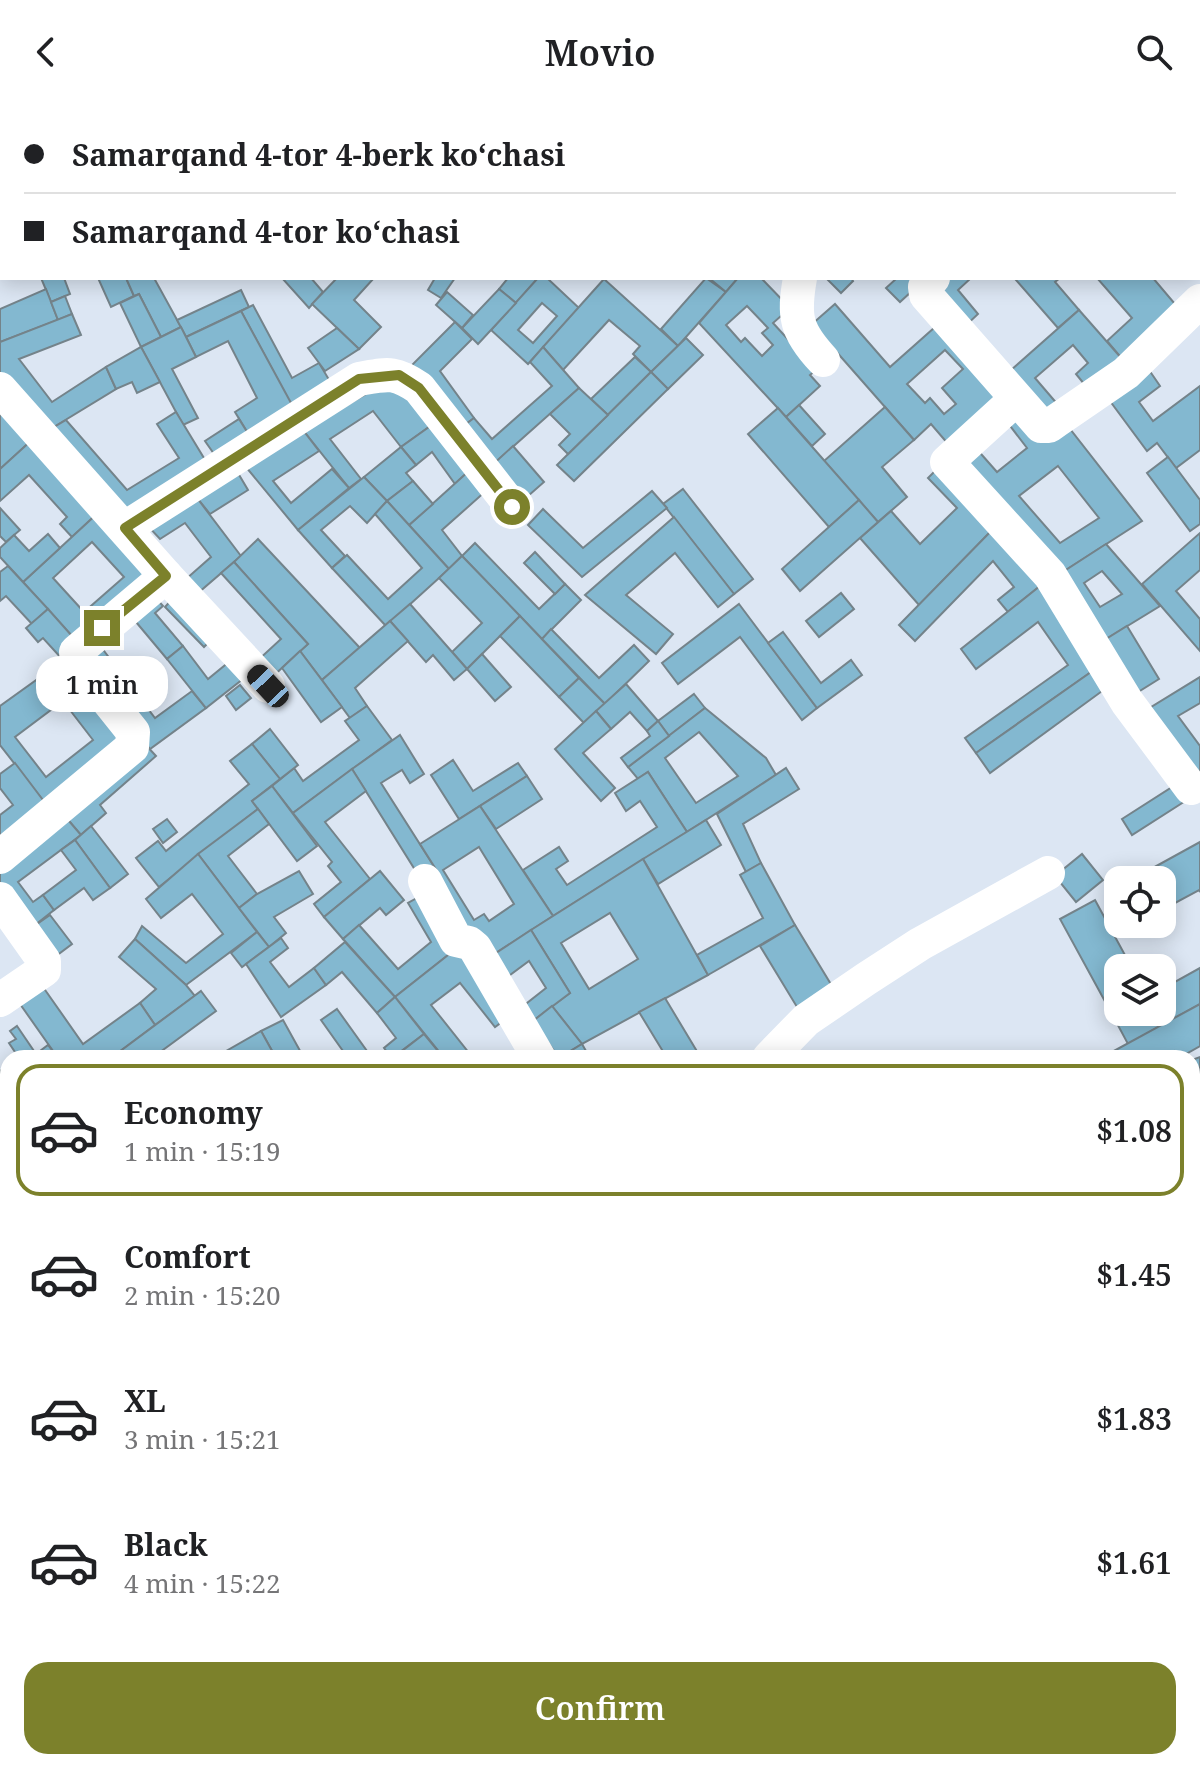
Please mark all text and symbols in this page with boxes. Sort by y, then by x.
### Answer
text: Movio [545,28,656,77]
icon: back [24,30,68,74]
icon: search [1132,30,1176,74]
text: Samarqand 4-tor 4-berk koʻchasi [72,134,565,175]
text: Samarqand 4-tor koʻchasi [72,211,460,252]
route start [494,489,530,525]
route end [84,610,120,646]
callout: 1 min [36,656,168,712]
car [243,660,293,712]
text: 1 min [66,666,138,702]
map controls [1104,866,1176,1026]
button: locate [1104,866,1176,938]
button: layers [1104,954,1176,1026]
text: Economy [124,1092,263,1133]
icon: car [28,1094,100,1166]
text: $1.08 [1096,1110,1172,1151]
text: 1 min · 15:19 [124,1133,281,1169]
text: Comfort [124,1236,251,1277]
icon: car [28,1238,100,1310]
text: $1.45 [1096,1254,1172,1295]
text: 2 min · 15:20 [124,1277,281,1313]
text: XL [124,1380,166,1421]
icon: car [28,1382,100,1454]
text: $1.83 [1096,1398,1172,1439]
text: 3 min · 15:21 [124,1421,281,1457]
text: Black [124,1524,208,1565]
icon: car [28,1526,100,1598]
text: $1.61 [1096,1542,1172,1583]
text: 4 min · 15:22 [124,1565,281,1601]
button: Confirm [24,1662,1176,1754]

